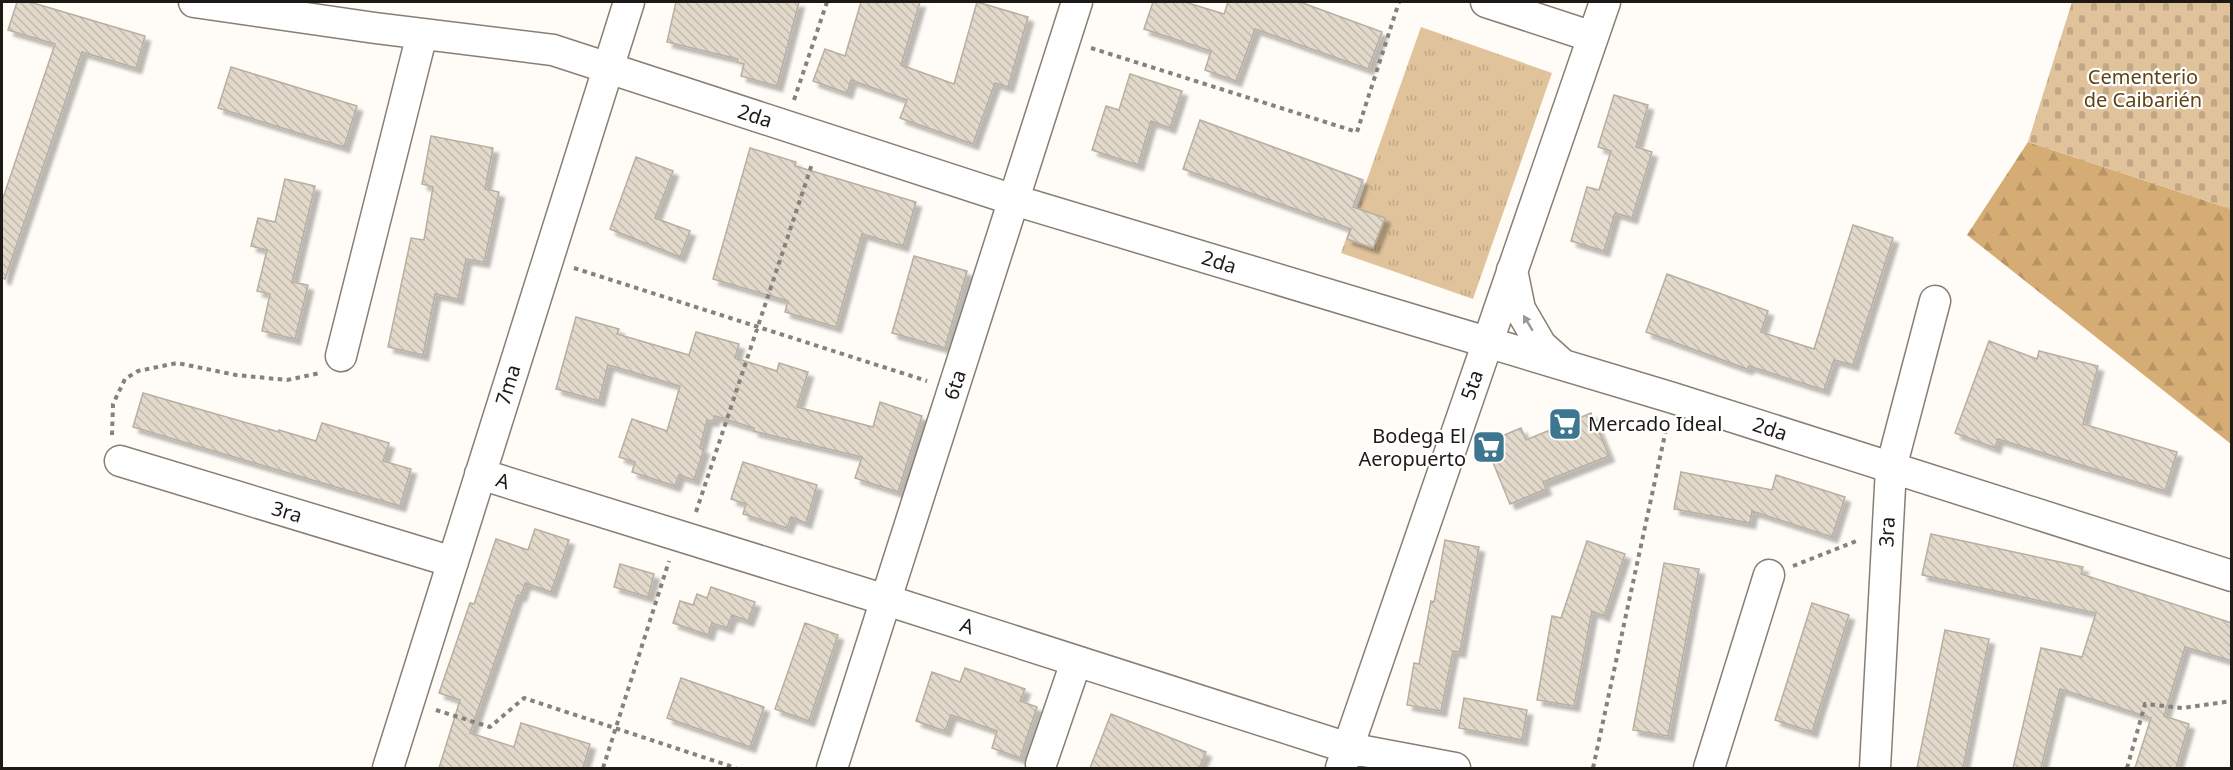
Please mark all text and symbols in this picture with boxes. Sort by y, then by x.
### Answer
park label: Cementerio de Caibarién [2084,63,2202,113]
street label: 2da [734,97,776,134]
street label: 2da [1198,243,1240,280]
one-way arrow [1523,315,1534,331]
street label: 7ma [489,361,526,409]
street label: 6ta [937,366,972,403]
street label: 5ta [1454,366,1489,403]
supermarket icon: Mercado Ideal [1547,406,1583,442]
place label: Mercado Ideal [1588,410,1722,437]
street label: 2da [1749,410,1791,447]
place label: Bodega El Aeropuerto [1358,422,1466,472]
supermarket icon: Bodega El Aeropuerto [1471,429,1507,465]
street label: A [493,466,513,495]
street label: 3ra [269,494,306,529]
street label: 3ra [1872,516,1901,548]
street label: A [957,611,978,640]

